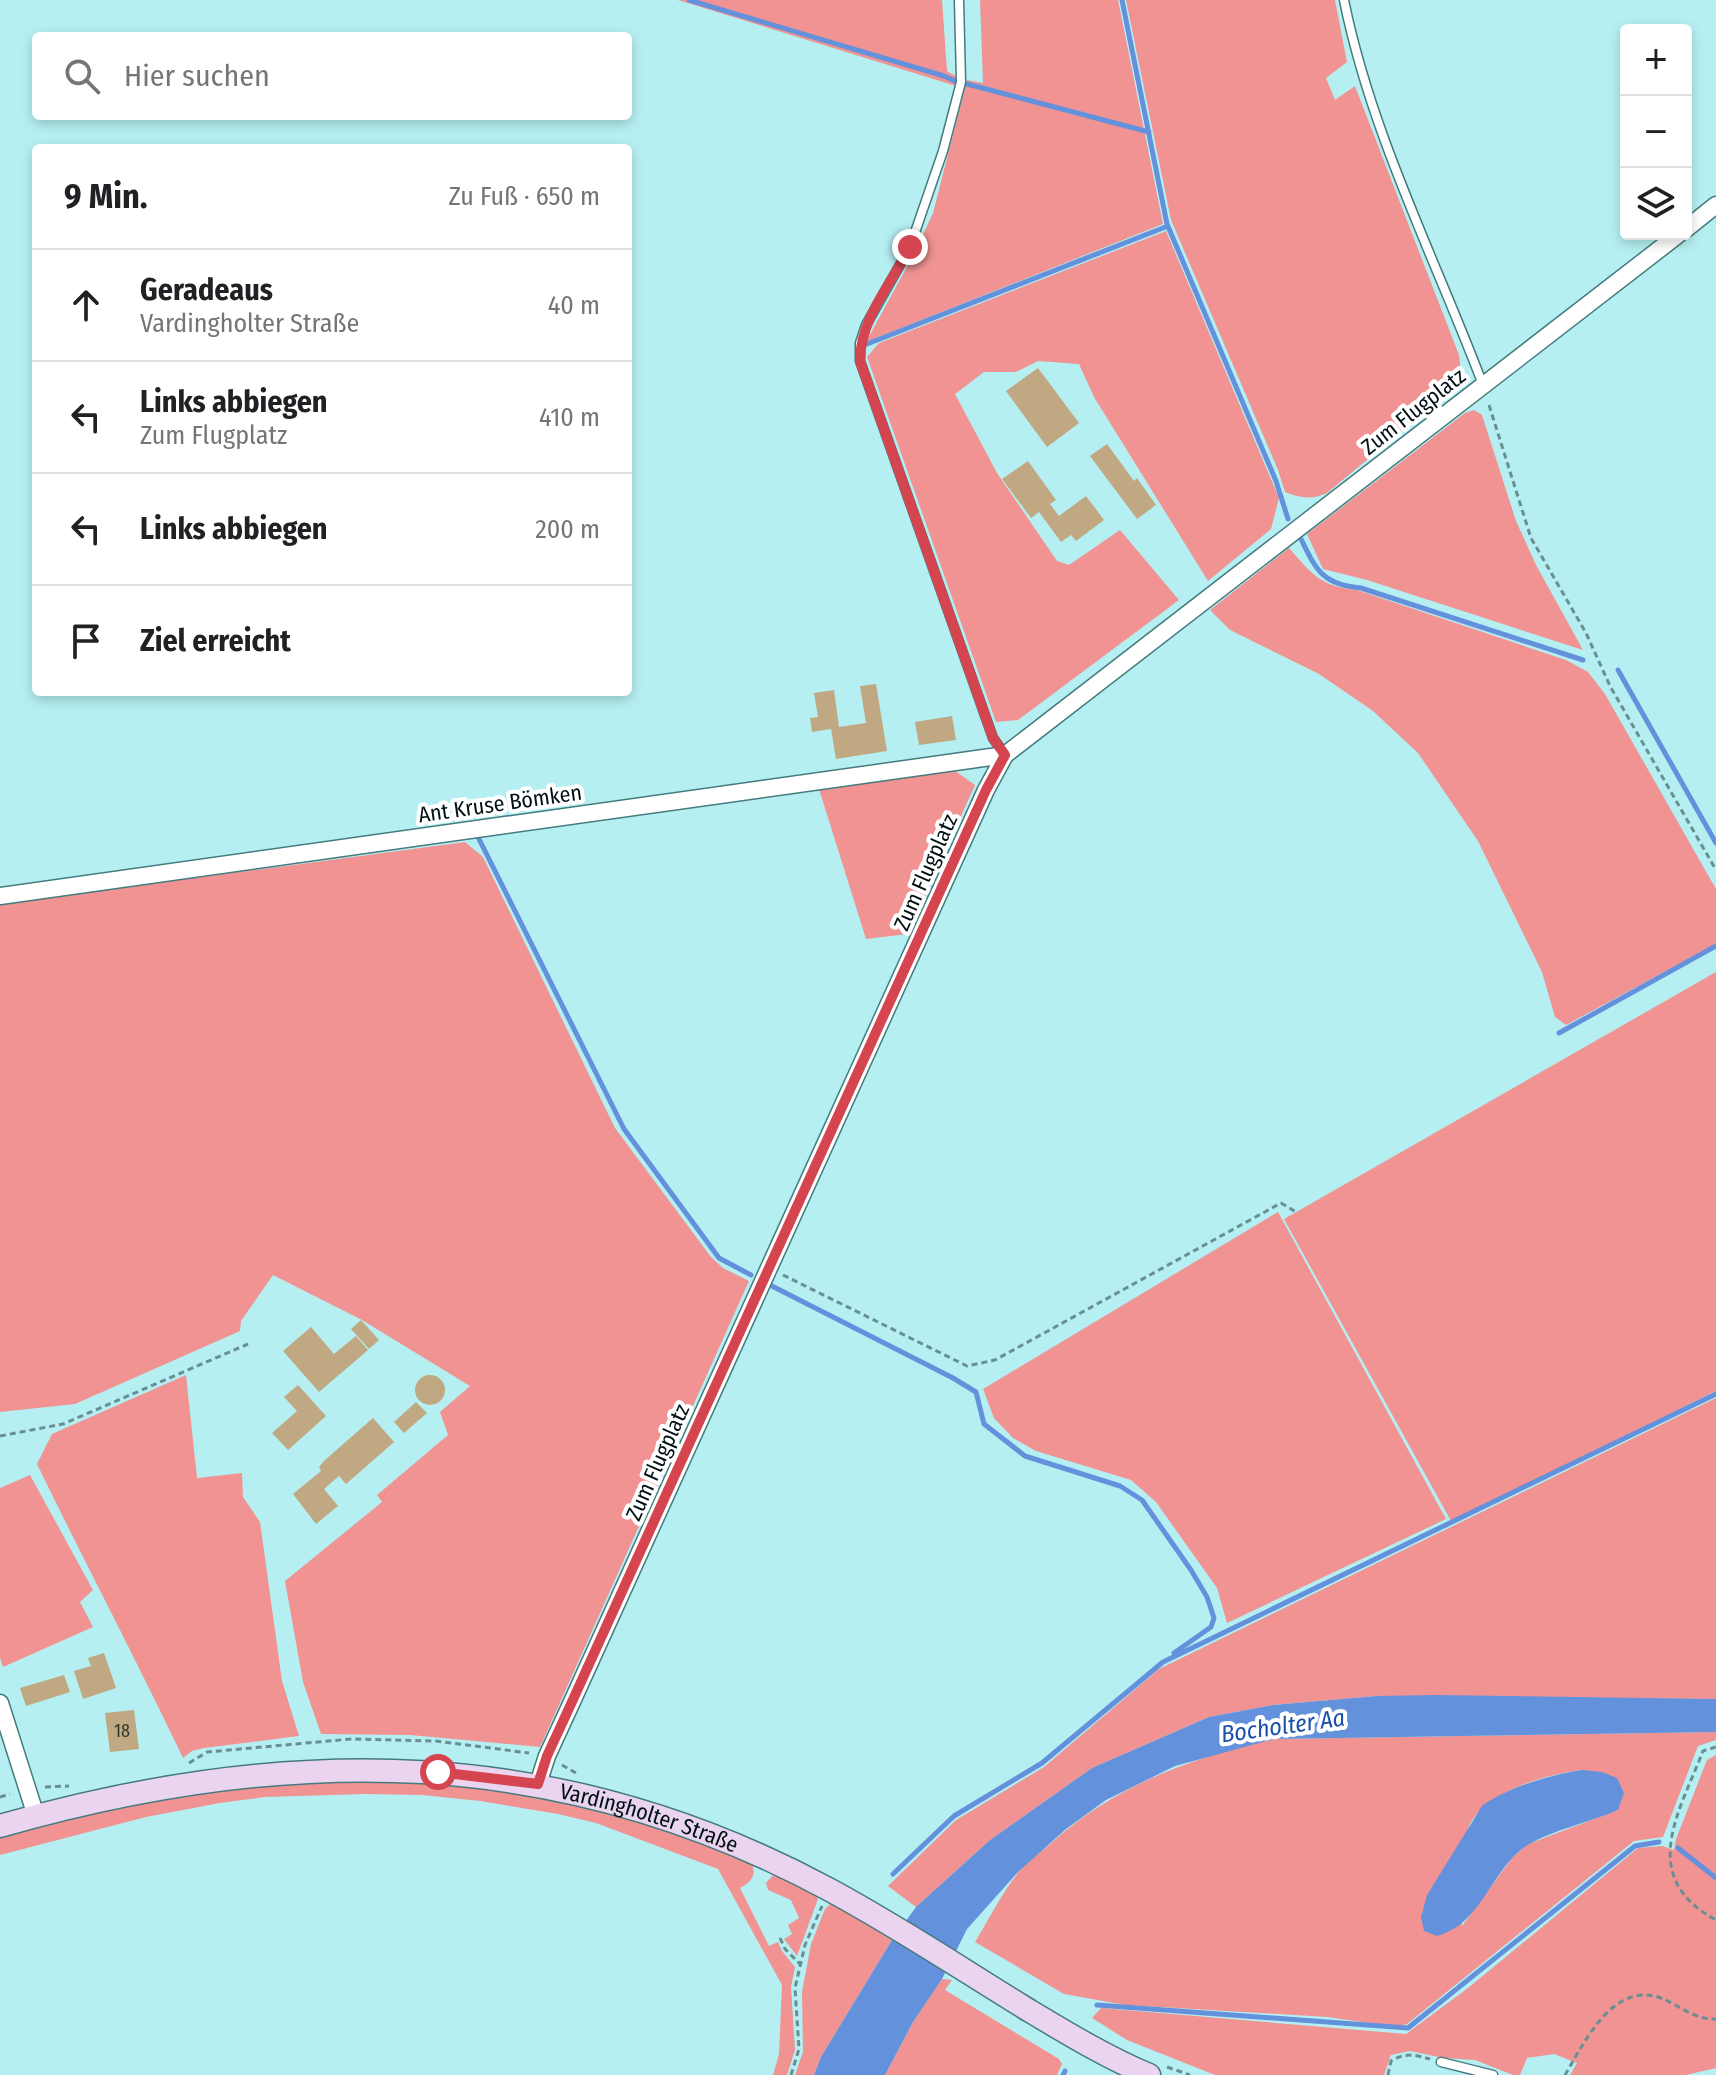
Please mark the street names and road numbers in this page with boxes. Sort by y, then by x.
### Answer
street label: Zum Flugplatz [1356,362,1471,460]
street label: Ant Kruse Bömken [417,779,584,828]
street label: Zum Flugplatz [888,809,963,935]
street label: Zum Flugplatz [620,1399,695,1525]
street label: Vardingholter Straße [557,1778,742,1858]

